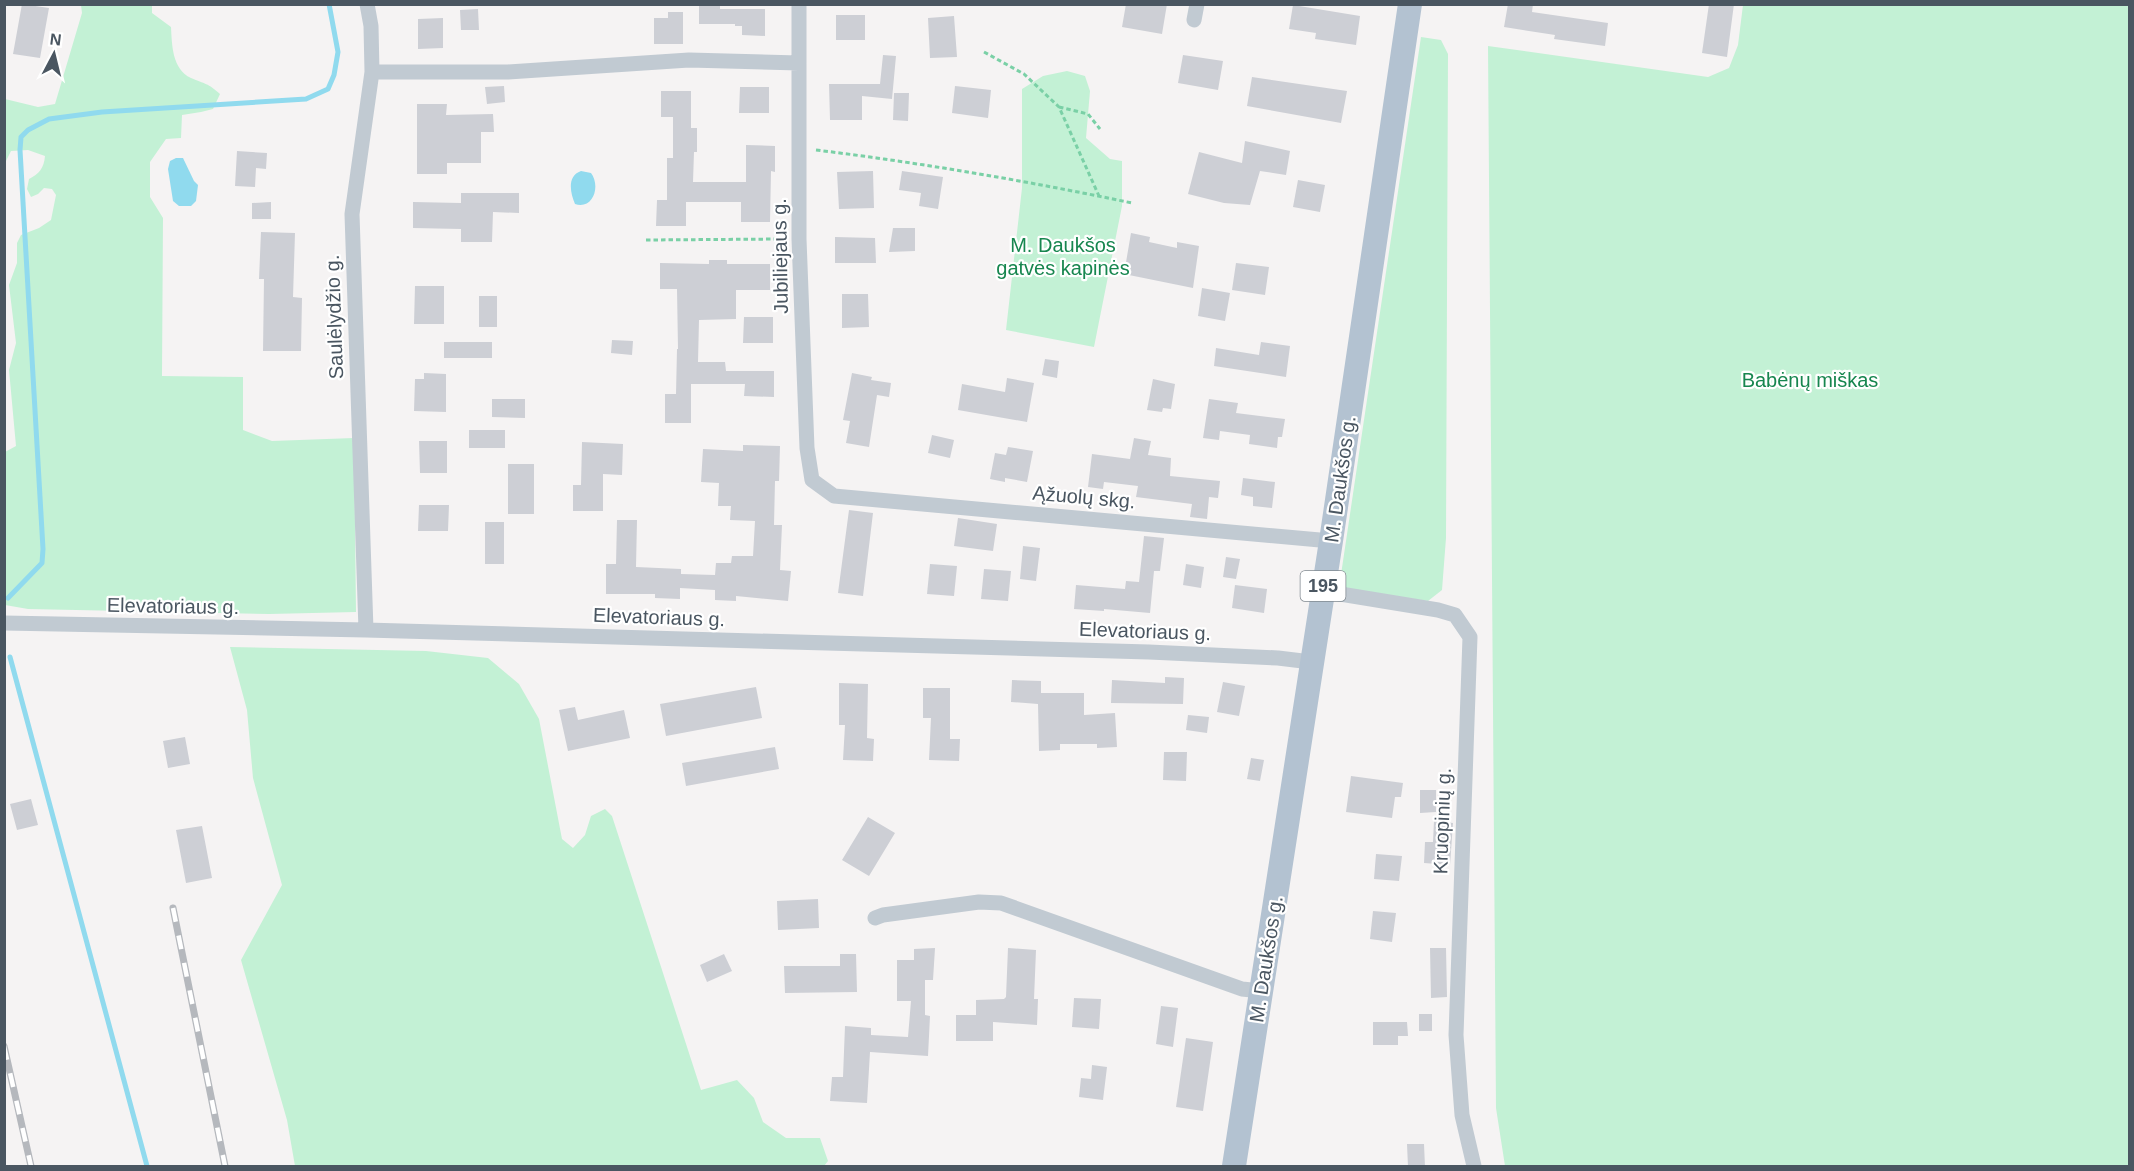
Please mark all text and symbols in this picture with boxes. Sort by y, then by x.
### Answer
north arrow [24,24,84,84]
text: N [49,30,63,49]
street label: Jubiliejaus g. [768,198,792,314]
park label: M. Daukšos gatvės kapinės [996,234,1130,279]
street label: Saulėlydžio g. [321,254,347,380]
park label: Babėnų miškas [1742,369,1878,391]
street label: M. Daukšos g. [1320,414,1360,544]
street label: Ąžuolų skg. [1032,482,1136,512]
road number: 195 [1300,571,1346,601]
street label: Elevatoriaus g. [107,594,239,618]
street label: Elevatoriaus g. [593,604,725,630]
street label: Elevatoriaus g. [1079,618,1211,644]
street label: Kruopinių g. [1429,767,1455,875]
street label: M. Daukšos g. [1245,894,1287,1024]

